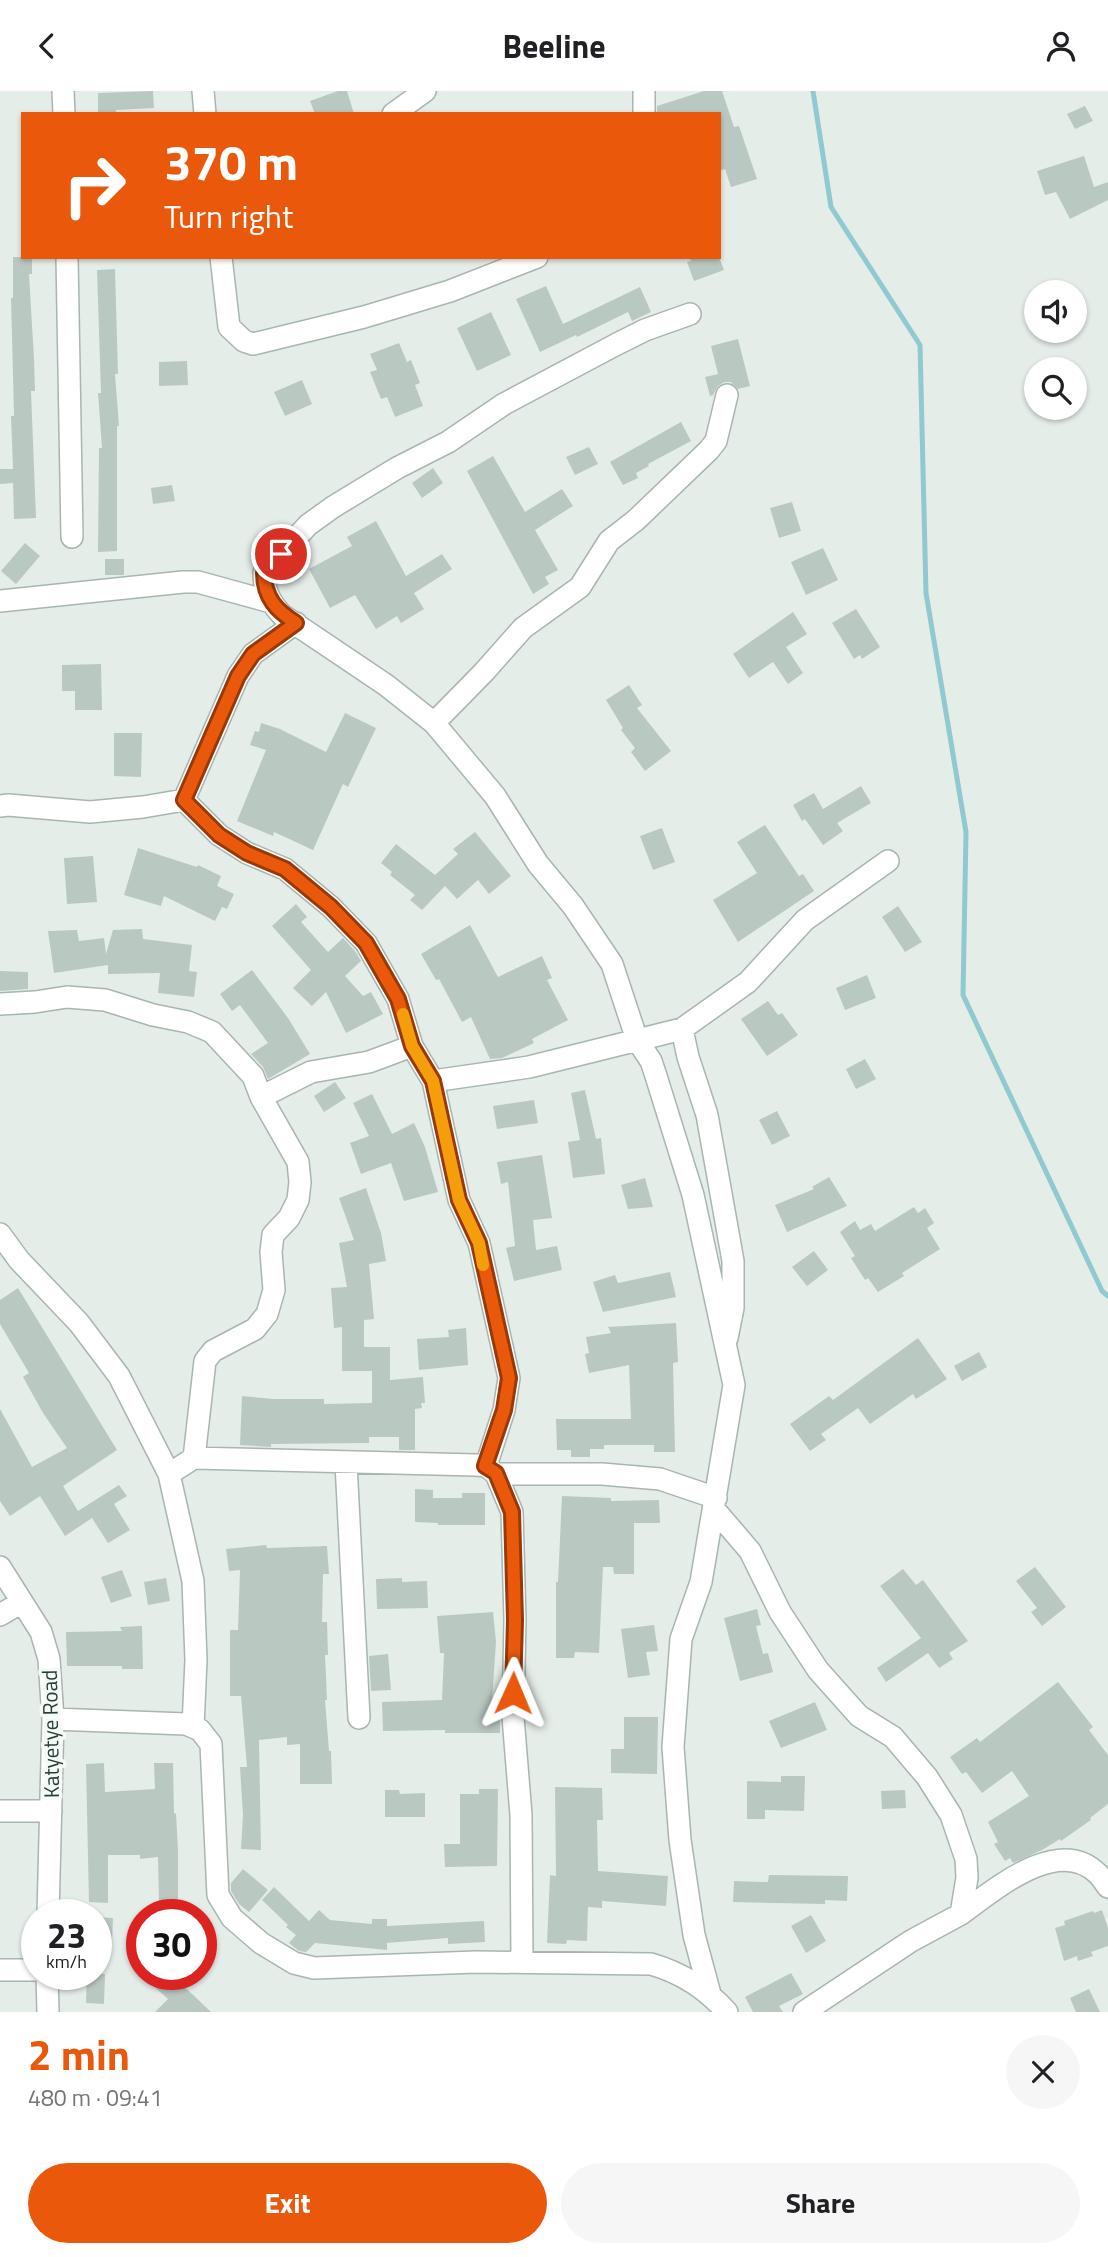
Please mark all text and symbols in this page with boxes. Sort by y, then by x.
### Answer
text: Beeline [502,22,606,70]
icon: back [28,27,66,65]
icon: person [1042,27,1080,65]
text: 370 m [164,124,298,199]
icon: right [49,140,140,231]
text: Turn right [164,192,293,240]
map controls [1024,280,1087,420]
button: sound [1024,280,1087,343]
button: search [1024,357,1087,420]
pin [251,524,311,584]
icon: arrive [262,535,300,573]
position arrow [476,1656,550,1730]
street label: Katyetye Road [33,1670,67,1798]
speed limit sign: 30 [126,1899,217,1990]
text: 23 [47,1908,86,1962]
text: km/h [46,1948,87,1975]
text: 2 min [28,2022,130,2086]
button: close [1006,2035,1080,2109]
text: 480 m · 09:41 [28,2080,163,2115]
button: Exit [28,2163,547,2243]
button: Share [561,2163,1080,2243]

